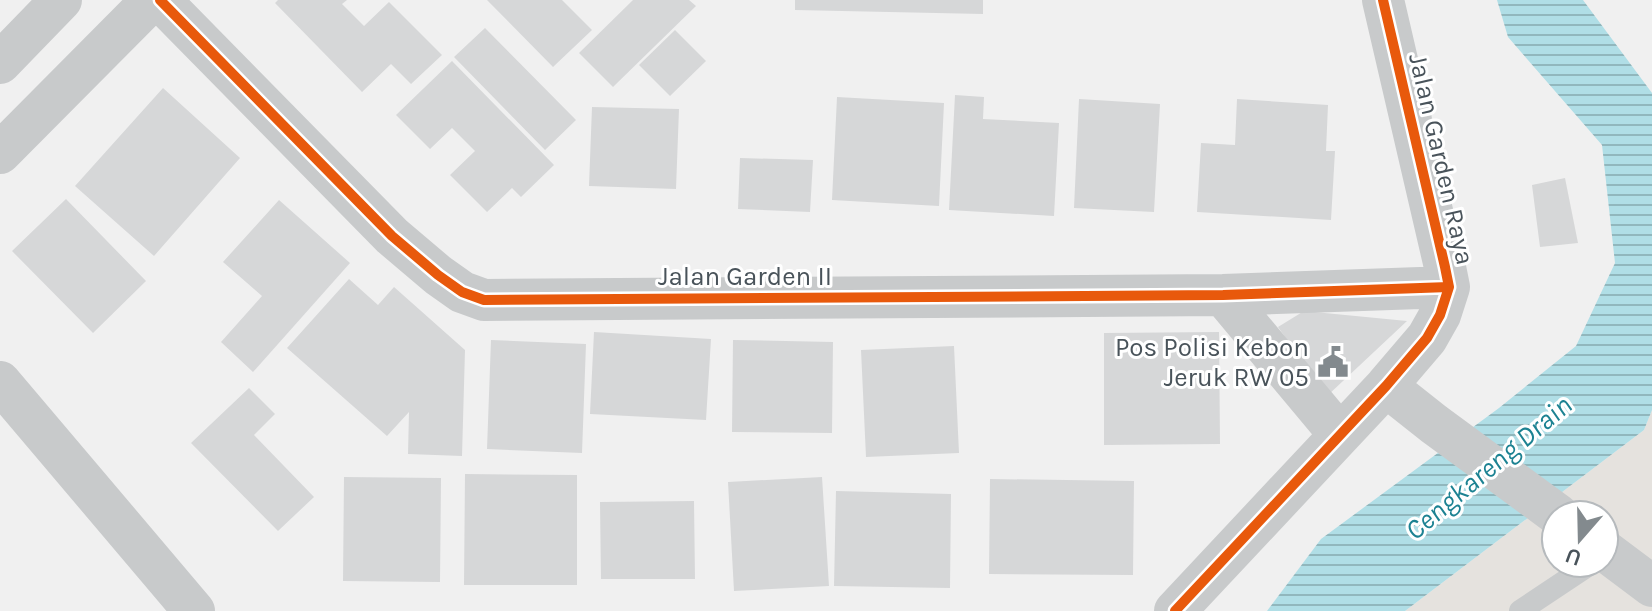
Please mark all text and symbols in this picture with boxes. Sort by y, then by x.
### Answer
street label: Jalan Garden Raya [1402,50,1481,268]
street label: Jalan Garden II [658,261,832,292]
place label: Pos Polisi Kebon Jeruk RW 05 [1115,332,1309,393]
public building icon: Pos Polisi Kebon Jeruk RW 05 [1316,345,1350,379]
water label: Cengkareng Drain [1398,388,1578,547]
north arrow [1540,499,1620,579]
text: U [1562,542,1585,572]

